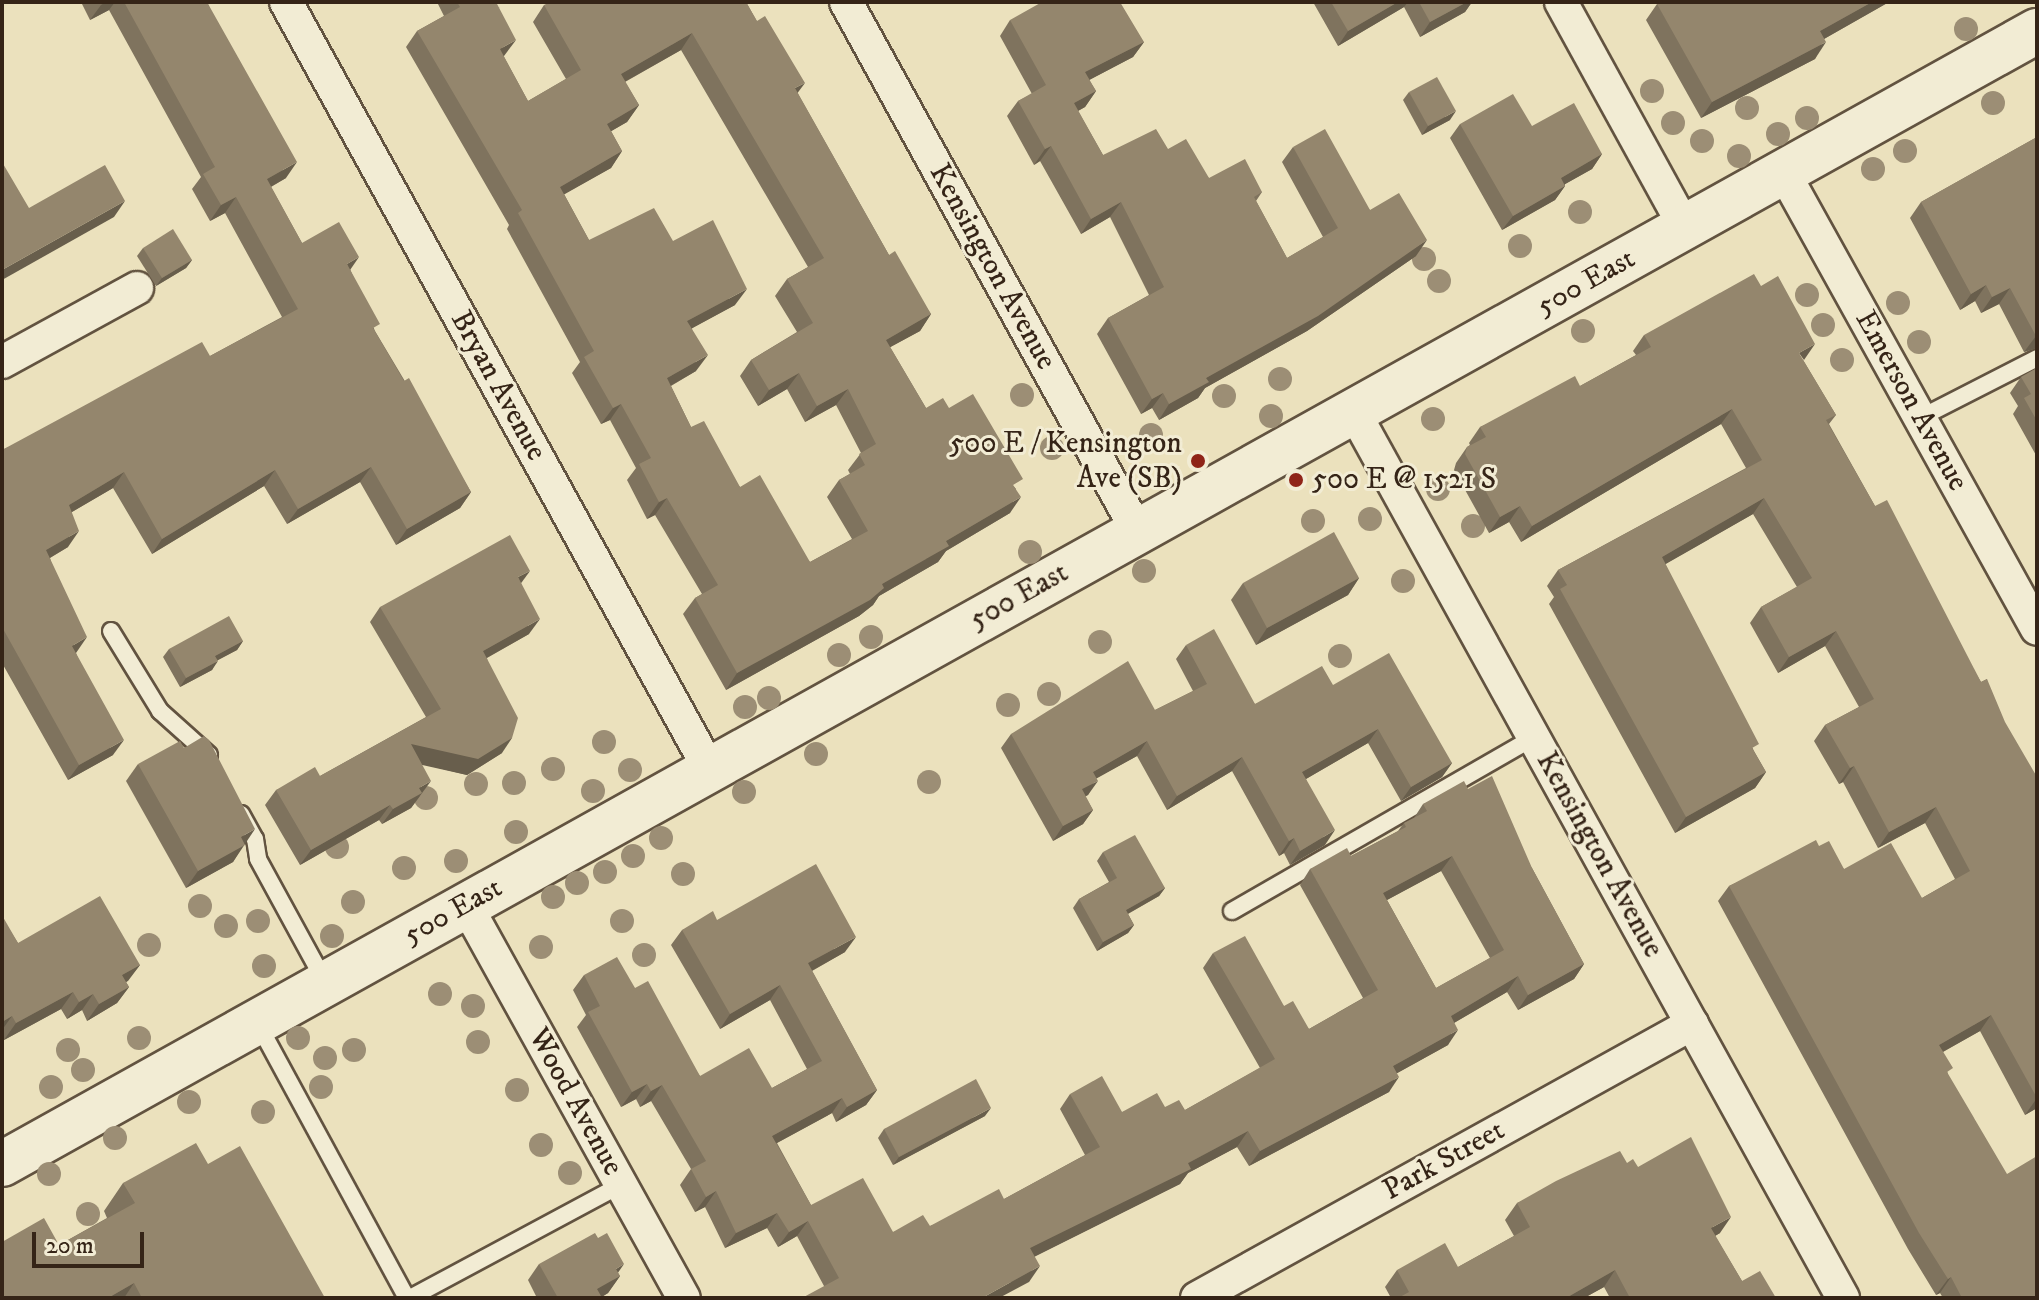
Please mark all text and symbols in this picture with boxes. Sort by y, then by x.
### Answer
street label: Kensington Avenue [921,158,1063,376]
street label: 500 East [1530,241,1642,325]
street label: Bryan Avenue [442,305,554,467]
street label: Emerson Avenue [1847,305,1975,497]
place label: 500 E / Kensington Ave (SB) [949,426,1182,496]
marker: 500 E / Kensington Ave (SB) [1189,452,1207,470]
place label: 500 E @ 1521 S [1312,462,1496,498]
marker: 500 E @ 1521 S [1287,471,1305,489]
street label: 500 East [963,555,1075,639]
street label: Kensington Avenue [1528,746,1670,964]
street label: 500 East [397,870,509,954]
street label: Wood Avenue [520,1022,630,1182]
street label: Park Street [1377,1113,1511,1209]
scale bar [36,1216,148,1266]
text: 20 m [46,1231,94,1261]

